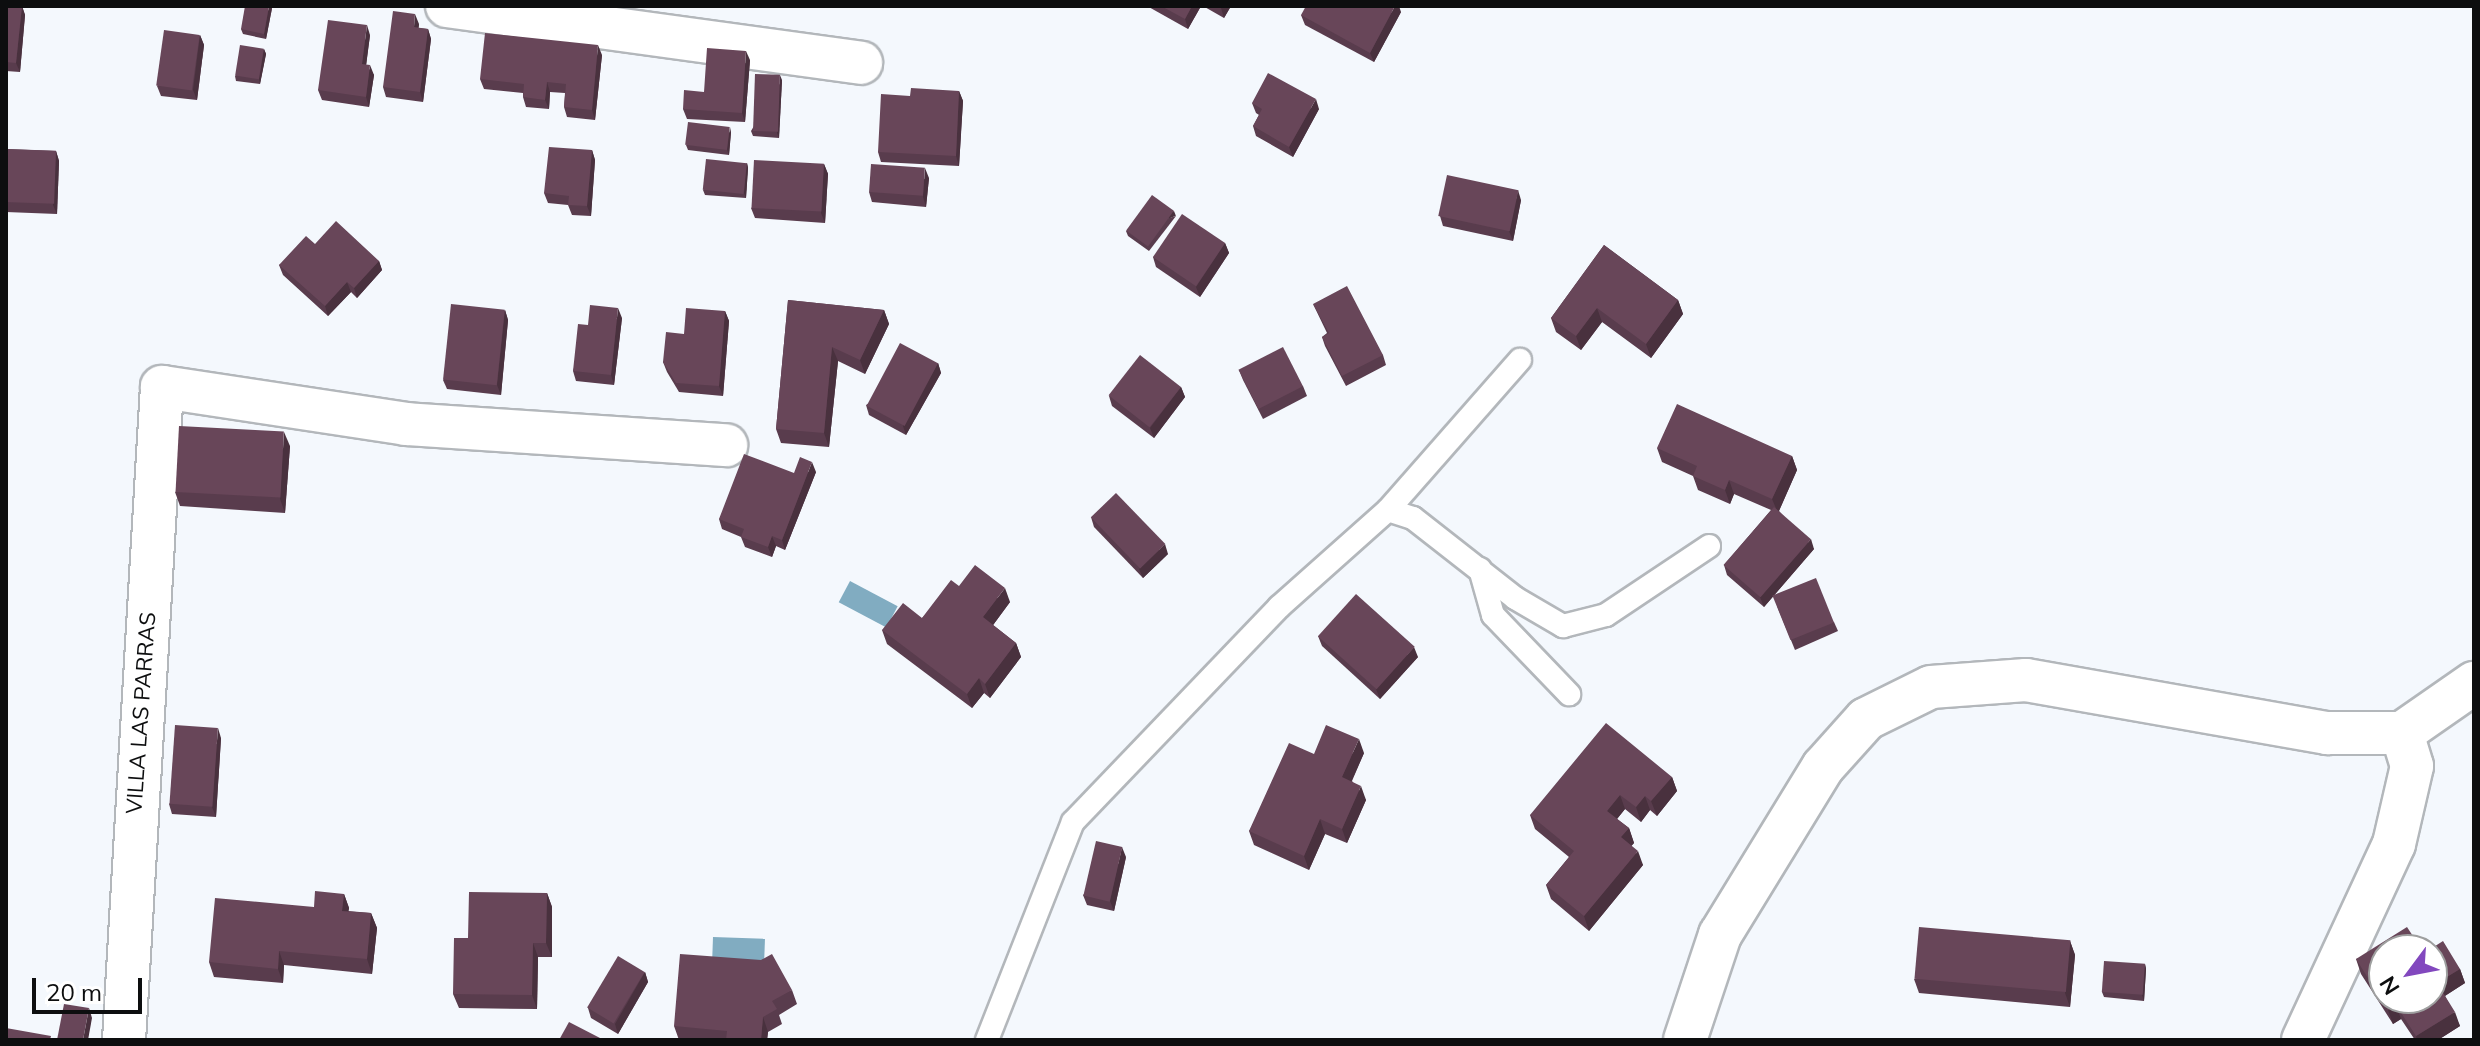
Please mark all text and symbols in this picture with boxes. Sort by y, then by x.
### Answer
street label: VILLA LAS PARRAS [121,611,161,815]
north arrow [2368,934,2448,1014]
scale bar [36,962,146,1012]
text: N [2373,971,2406,1000]
text: 20 m [46,977,102,1007]

